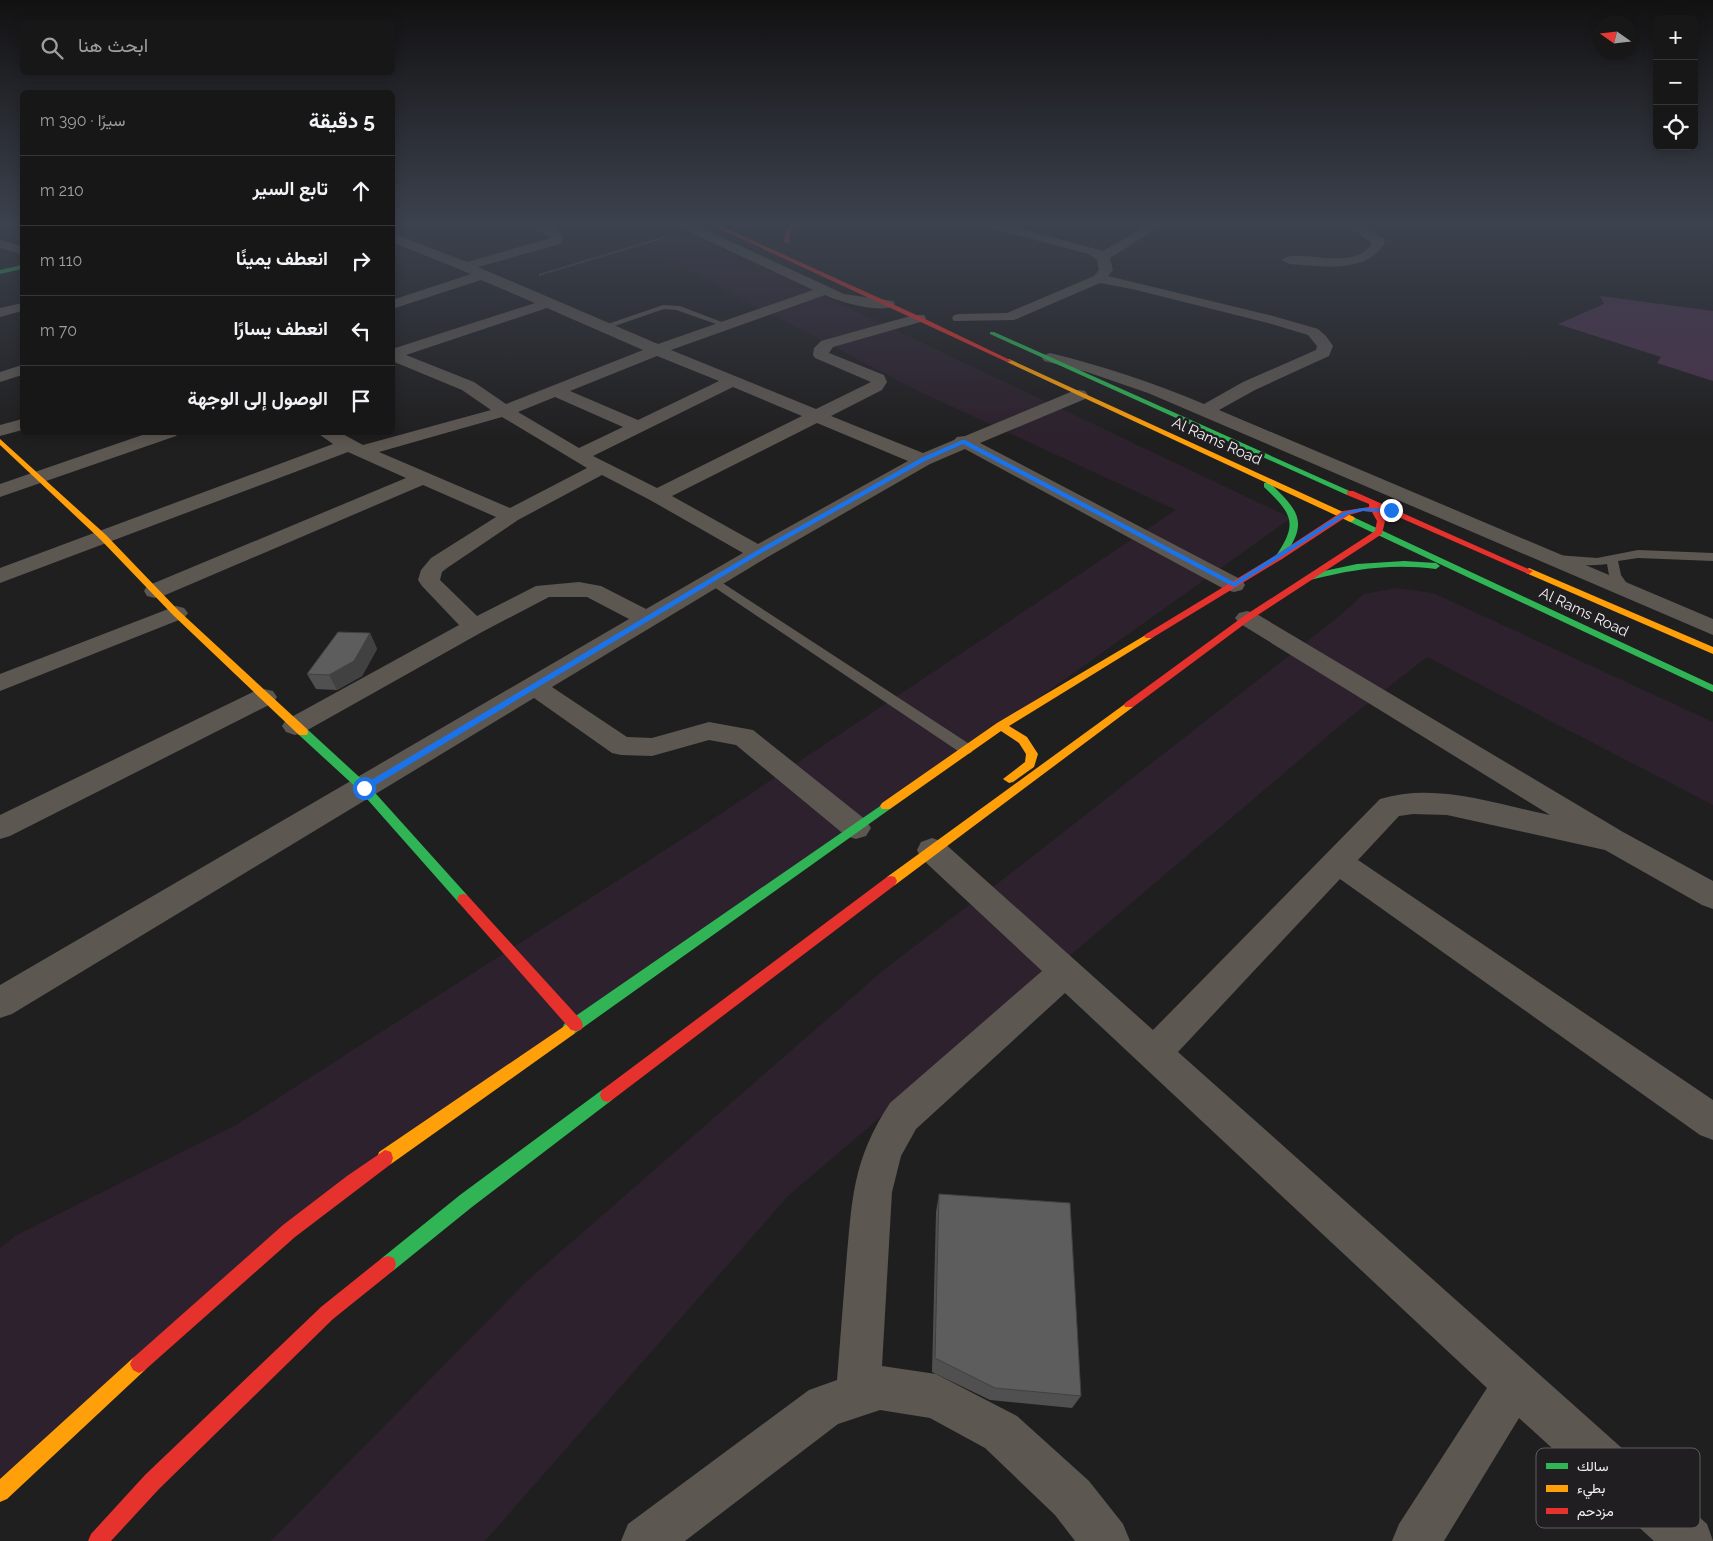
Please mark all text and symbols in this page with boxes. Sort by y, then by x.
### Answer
north arrow [1593,15,1638,60]
map controls [1653,15,1698,150]
button: + [1653,15,1698,60]
search box [20,20,395,75]
icon: search [38,34,66,62]
text: ابحث هنا [78,34,148,56]
button: − [1653,60,1698,105]
button: locate [1653,105,1698,150]
text: 5 دقيقة [309,108,375,133]
text: سيرًا · 390 m [40,111,125,130]
text: تابع السير [253,177,328,199]
icon: ahead [347,177,375,205]
text: 210 m [40,181,84,200]
text: انعطف يمينًا [236,247,328,269]
icon: right [347,247,375,275]
text: 110 m [40,251,82,270]
text: انعطف يسارًا [234,317,328,339]
icon: left [347,317,375,345]
text: 70 m [40,321,77,340]
text: الوصول إلى الوجهة [188,387,328,409]
icon: arrive [347,387,375,415]
street label: Al Rams Road [1169,413,1265,469]
route end [1380,499,1403,522]
street label: Al Rams Road [1537,583,1631,641]
route start [353,777,376,800]
legend [1536,1448,1700,1528]
text: سالك [1577,1458,1608,1474]
text: بطيء [1577,1480,1605,1500]
text: مزدحم [1577,1503,1614,1520]

